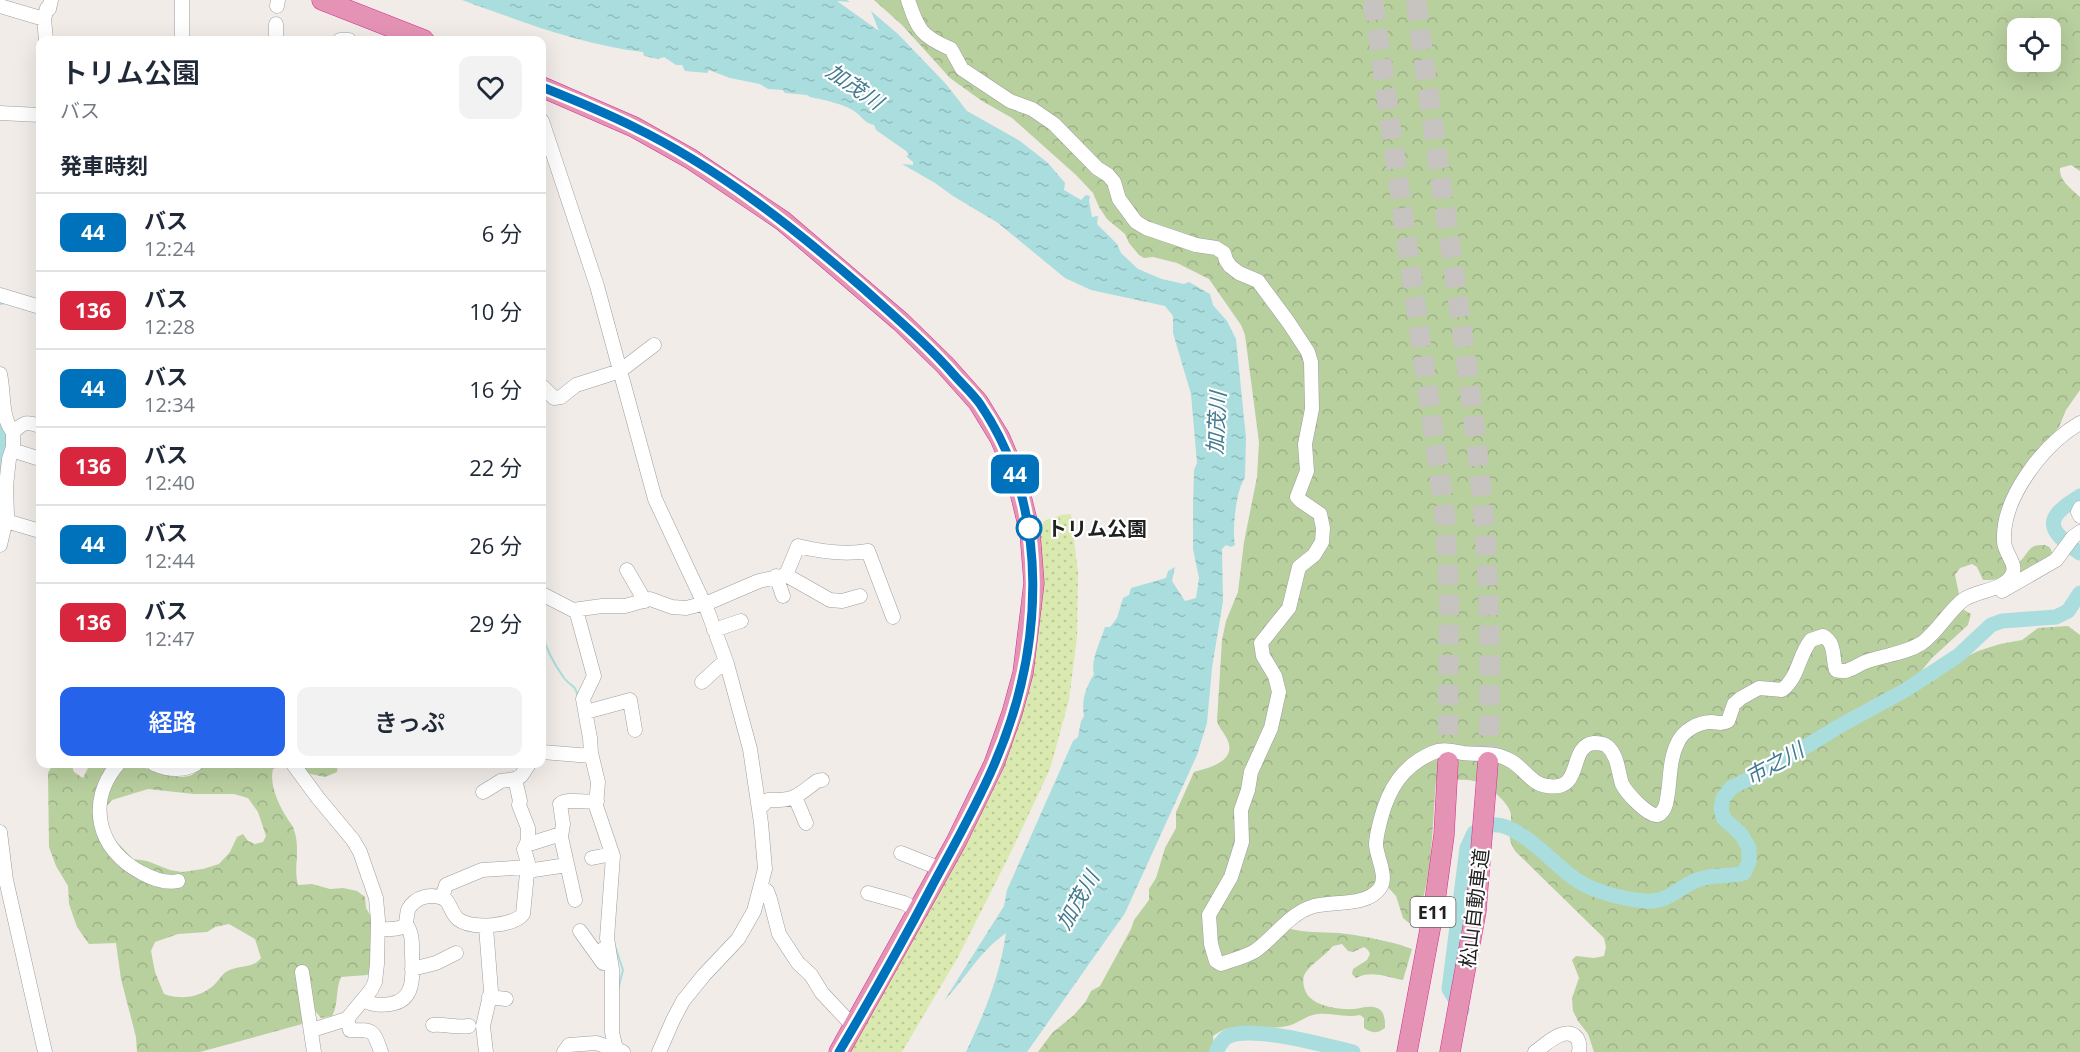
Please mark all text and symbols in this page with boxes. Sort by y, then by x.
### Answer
map controls [2007,18,2061,72]
button: locate [2007,18,2061,72]
text: トリム公園 [60,53,200,91]
button: heart [459,56,522,119]
water label: 加茂川 [821,56,890,117]
text: バス [60,97,100,124]
text: 発車時刻 [60,150,148,180]
text: バス [144,205,188,235]
text: 44 [81,218,105,246]
text: 6 分 [482,218,522,248]
text: 12:24 [144,235,195,262]
text: バス [144,283,188,313]
text: 136 [75,296,111,324]
text: 10 分 [469,296,522,326]
text: 12:28 [144,313,195,340]
text: バス [144,361,188,391]
text: 44 [81,374,105,402]
text: 16 分 [469,374,522,404]
water label: 加茂川 [1200,389,1232,455]
text: 12:34 [144,391,195,418]
text: バス [144,439,188,469]
text: 136 [75,452,111,480]
text: 22 分 [469,452,522,482]
line badge: 44 [988,454,1042,494]
text: 44 [1003,460,1027,488]
text: 12:40 [144,469,195,496]
marker: トリム公園 [1016,515,1042,541]
place label: トリム公園 [1047,515,1147,542]
text: バス [144,517,188,547]
text: 44 [81,530,105,558]
text: 26 分 [469,530,522,560]
text: 12:44 [144,547,195,574]
text: バス [144,595,188,625]
text: 136 [75,608,111,636]
text: 29 分 [469,608,522,638]
text: 12:47 [144,625,195,652]
button: 経路 [60,687,285,756]
button: きっぷ [297,687,522,756]
water label: 市之川 [1740,735,1810,791]
street label: 松山自動車道 [1453,847,1495,969]
water label: 加茂川 [1049,864,1106,934]
road number: E11 [1410,897,1456,927]

